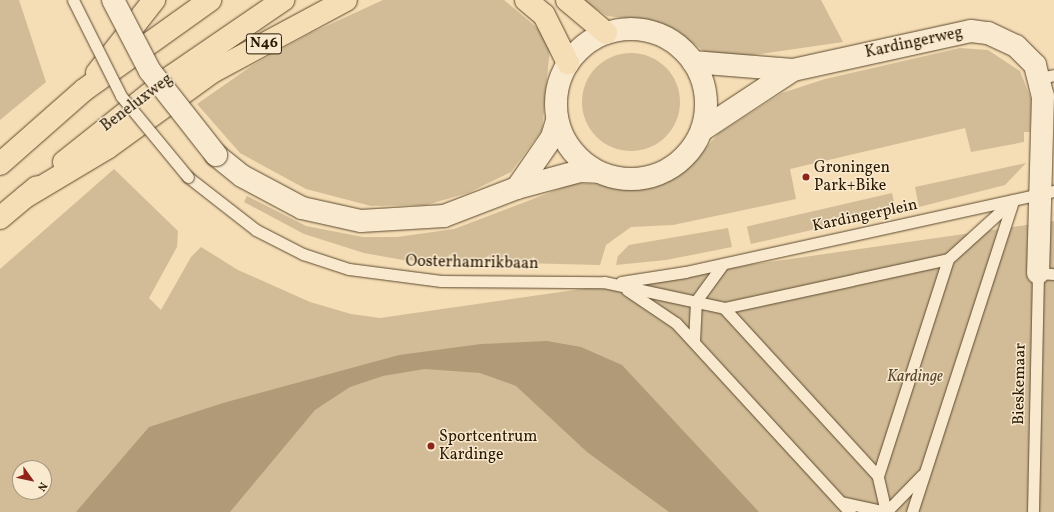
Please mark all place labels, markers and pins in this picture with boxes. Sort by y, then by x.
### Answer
place label: Groningen Park+Bike [814,158,890,196]
marker: Groningen Park+Bike [801,172,811,182]
place label: Sportcentrum Kardinge [439,427,537,465]
marker: Sportcentrum Kardinge [426,441,436,451]

